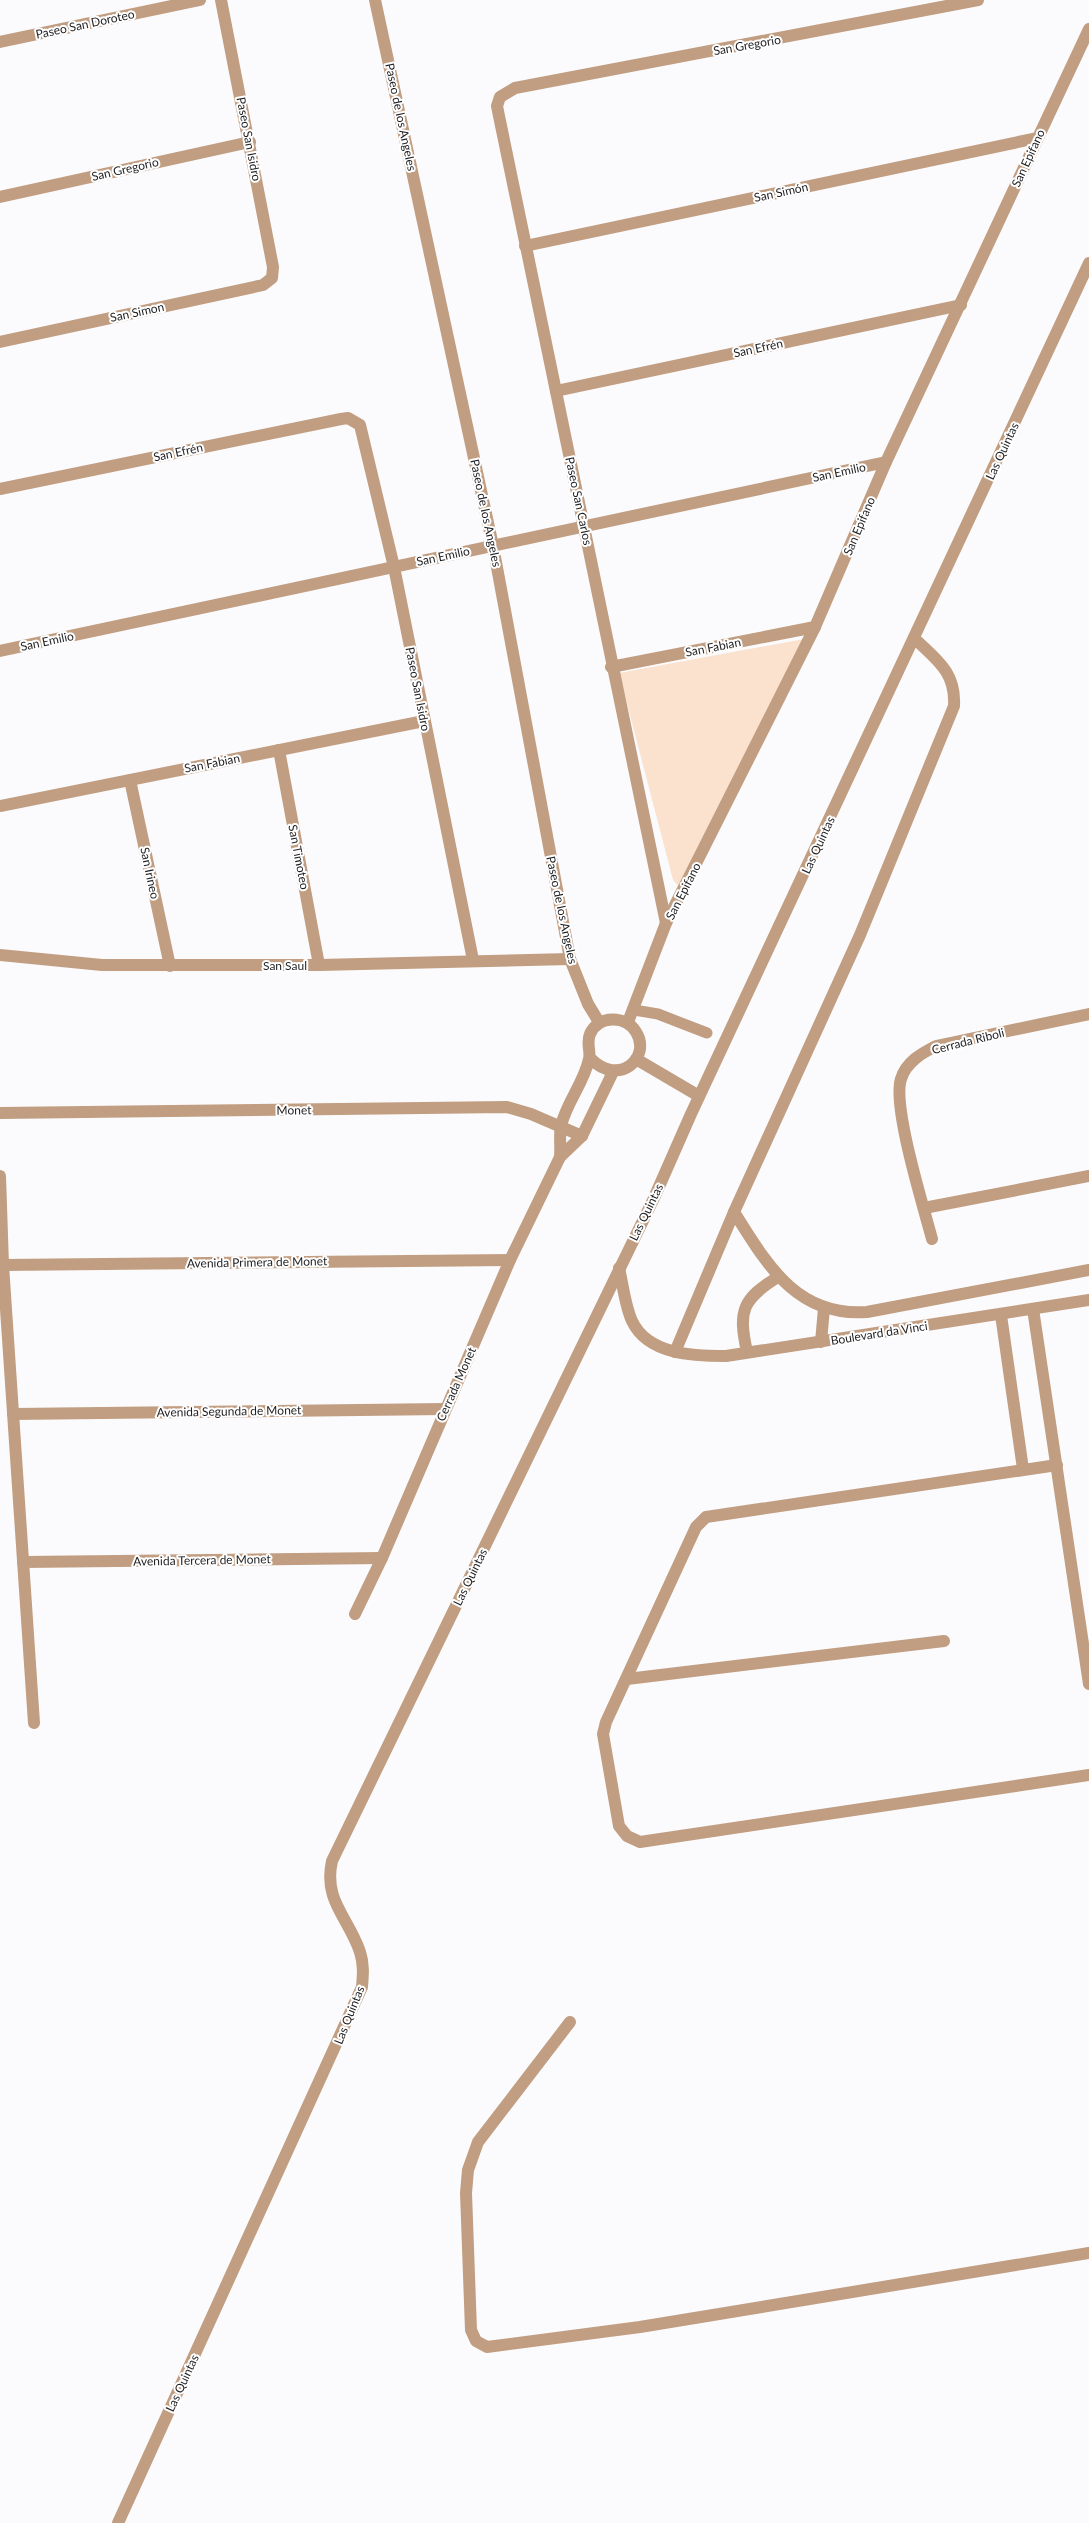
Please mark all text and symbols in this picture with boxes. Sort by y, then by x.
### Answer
street label: Paseo San Doroteo [34,6,136,42]
street label: San Gregorio [712,32,782,58]
street label: Paseo de los Angeles [382,62,420,172]
street label: Paseo San Isidro [233,96,265,183]
street label: San Epifano [1008,126,1048,189]
street label: San Gregorio [90,154,160,184]
street label: San Simón [753,179,809,205]
street label: San Simon [109,299,165,325]
street label: San Efrén [732,335,784,361]
street label: Las Quintas [982,420,1022,482]
street label: San Efrén [152,439,204,465]
street label: Paseo San Carlos [562,456,596,546]
street label: Paseo de los Angeles [467,458,505,568]
street label: San Emilio [811,459,867,485]
street label: San Epifano [840,494,878,558]
street label: San Emilio [415,543,471,569]
street label: San Emilio [19,628,75,654]
street label: San Fabian [684,634,742,660]
street label: Paseo San Isidro [402,646,434,733]
street label: San Fabian [183,750,241,776]
street label: Las Quintas [798,814,838,876]
street label: San Timoteo [285,823,313,891]
street label: San Irineo [137,846,163,900]
street label: Paseo de los Angeles [543,855,581,965]
street label: San Epifano [662,860,704,922]
street label: San Saul [263,958,307,973]
street label: Cerrada Riboli [930,1025,1006,1057]
street label: Monet [276,1102,312,1118]
street label: Las Quintas [626,1181,666,1243]
street label: Avenida Primera de Monet [187,1253,328,1271]
street label: Boulevard da Vinci [830,1318,929,1348]
street label: Cerrada Monet [433,1344,479,1423]
street label: Avenida Segunda de Monet [157,1402,302,1420]
street label: Las Quintas [450,1546,490,1608]
street label: Avenida Tercera de Monet [133,1551,272,1569]
street label: Las Quintas [331,1984,367,2046]
street label: Las Quintas [162,2352,202,2414]

